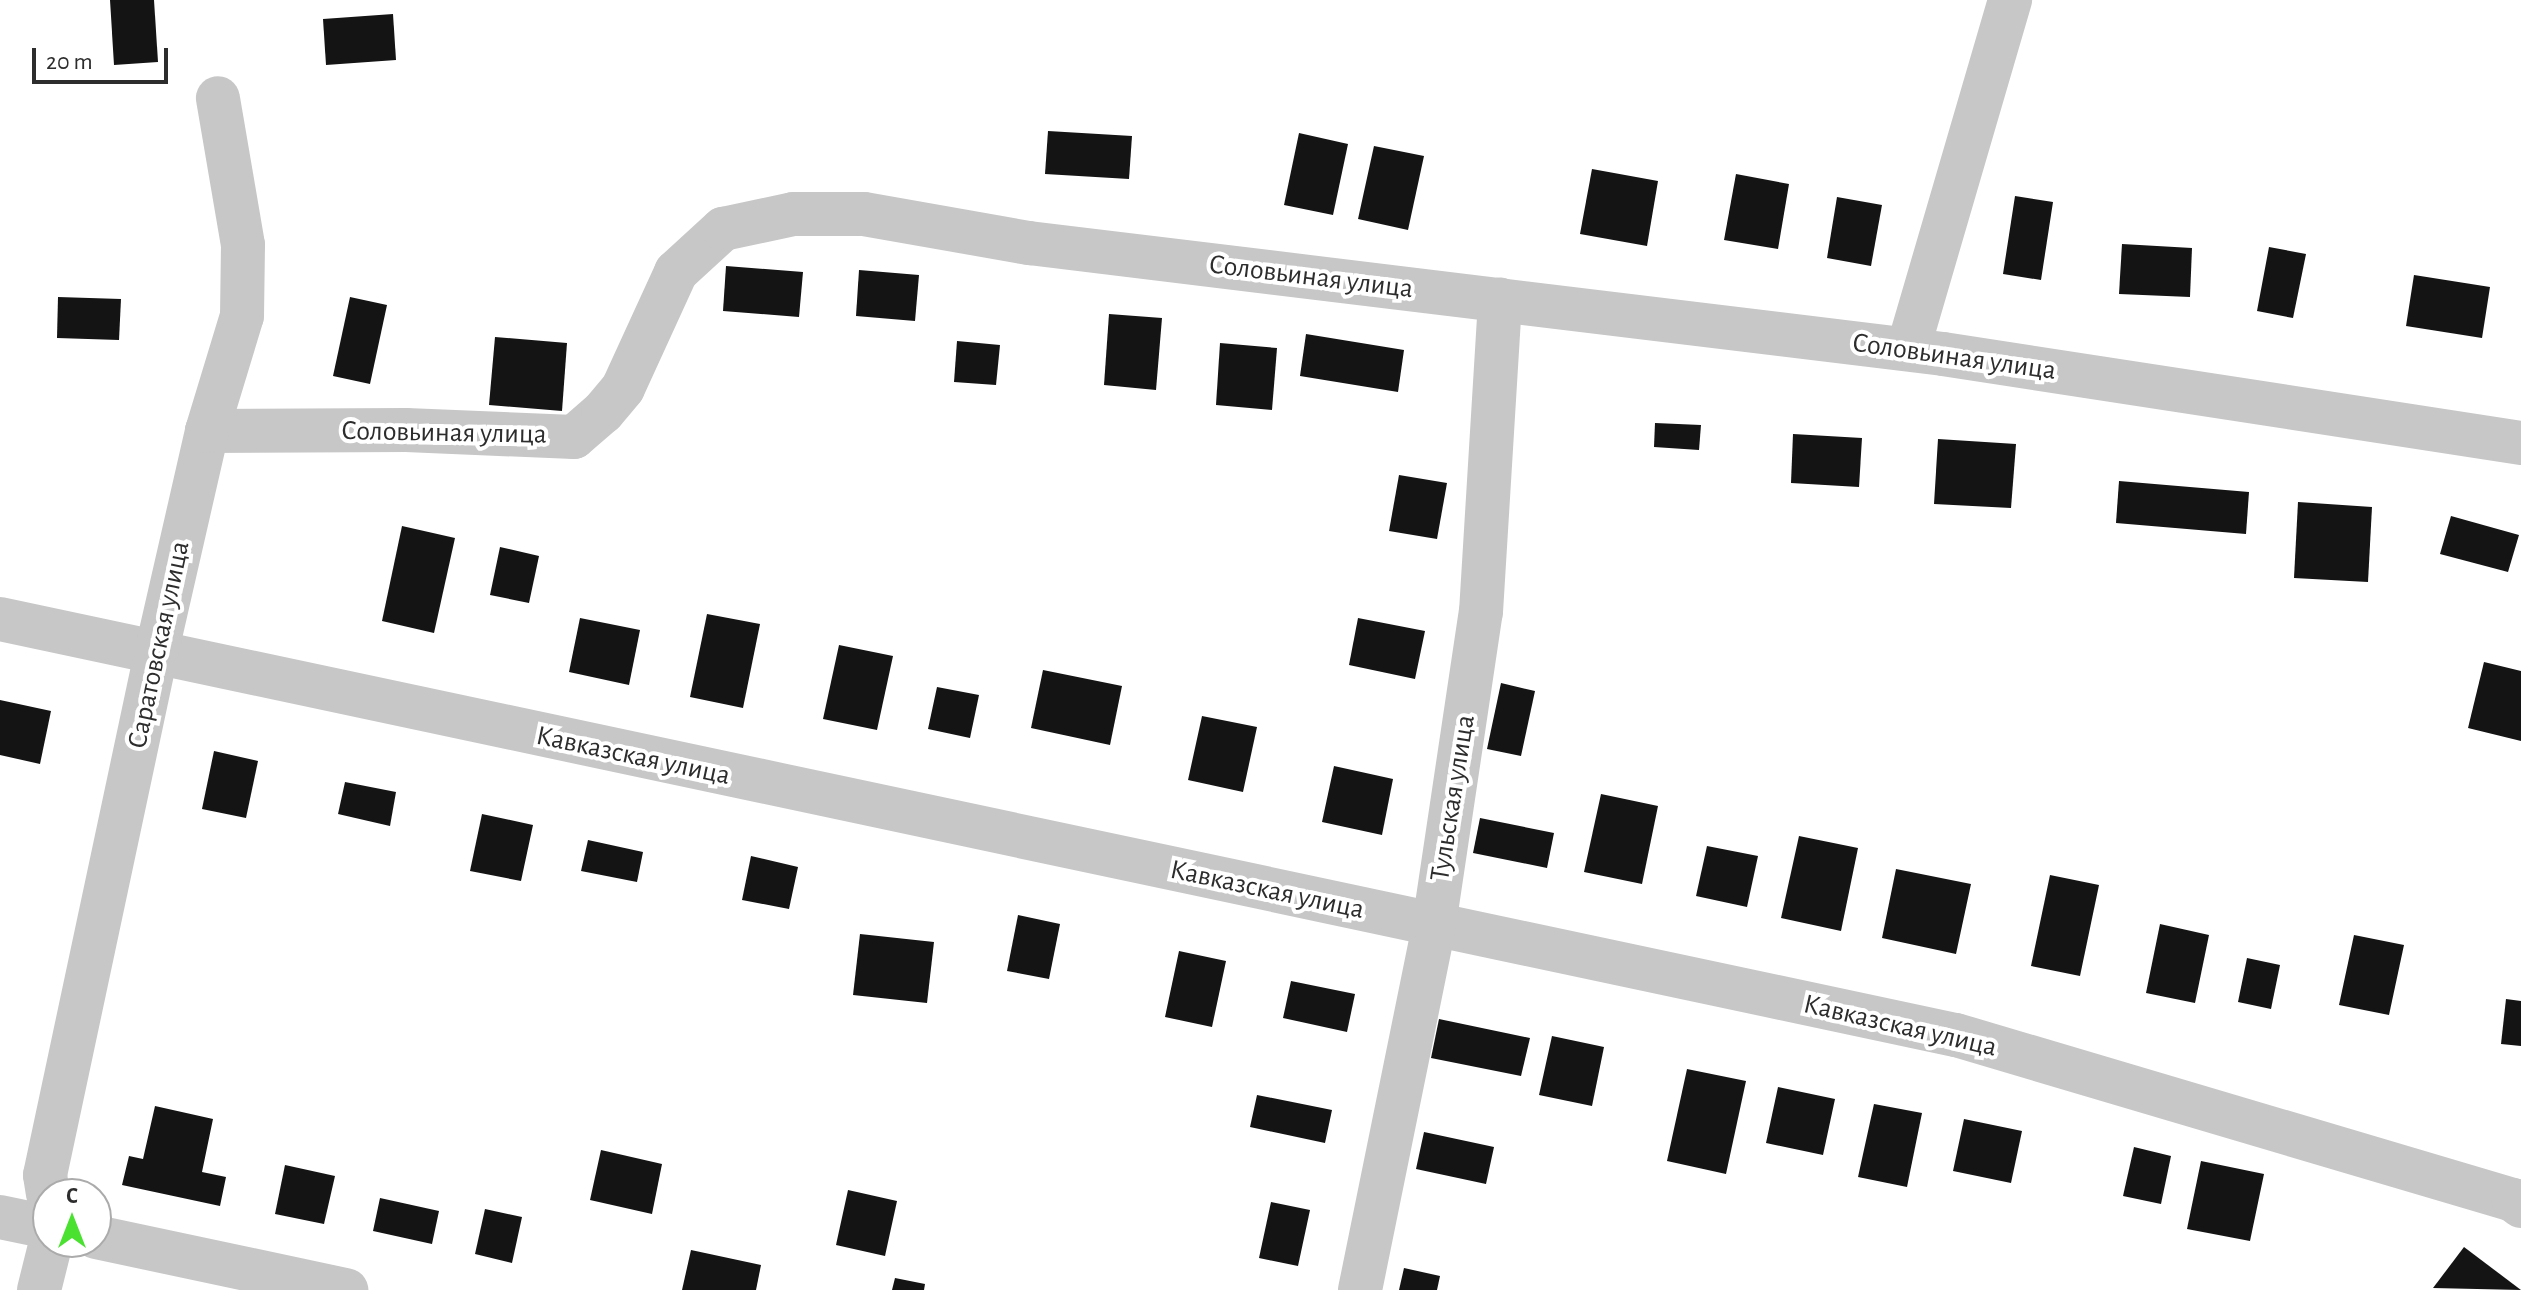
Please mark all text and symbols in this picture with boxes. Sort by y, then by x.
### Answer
scale bar [36,32,172,82]
text: 20 m [46,50,93,74]
street label: Соловьиная улица [1207,248,1415,306]
street label: Соловьиная улица [1850,326,2058,388]
street label: Соловьиная улица [341,414,547,452]
street label: Саратовская улица [121,538,197,752]
street label: Тульская улица [1423,713,1483,883]
street label: Кавказская улица [533,719,733,793]
street label: Кавказская улица [1167,853,1367,927]
street label: Кавказская улица [1800,987,2000,1065]
north arrow [32,1178,112,1258]
text: С [66,1185,78,1207]

